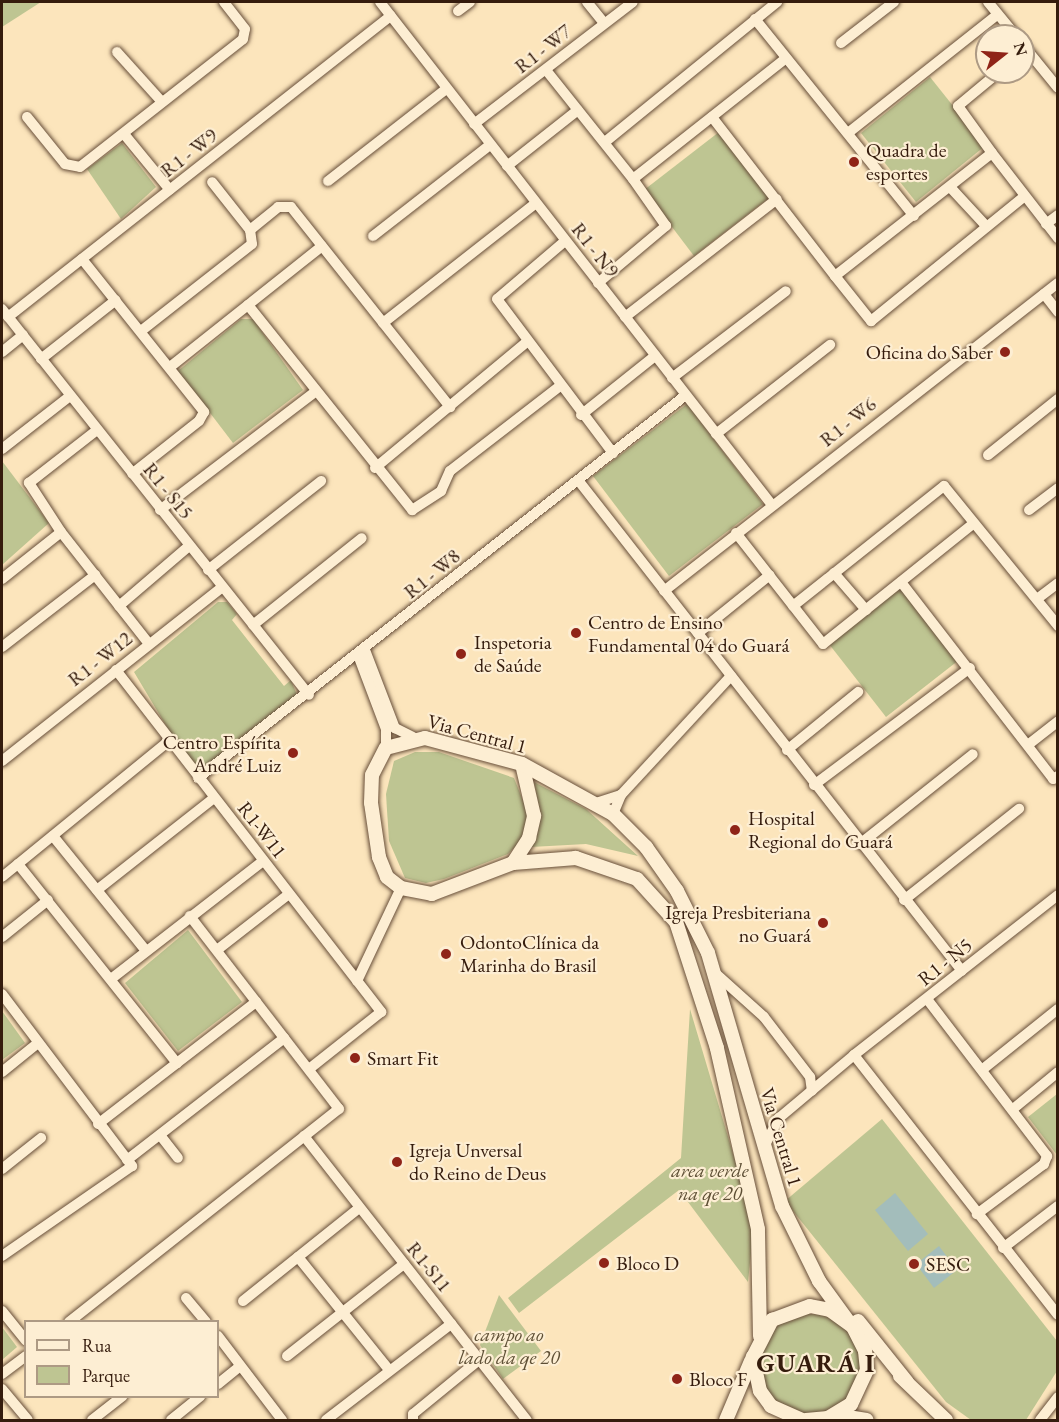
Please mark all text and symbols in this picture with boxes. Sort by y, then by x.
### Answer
street label: R1 - W7 [510,19,576,79]
north arrow [975,24,1035,84]
text: N [1009,40,1033,58]
street label: R1 - W9 [156,123,222,183]
place label: Quadra de esportes [866,138,946,185]
marker: Quadra de esportes [847,155,861,169]
street label: R1 - N9 [566,218,624,282]
place label: Oficina do Saber [866,340,993,364]
marker: Oficina do Saber [998,345,1012,359]
street label: R1 - W6 [815,392,881,452]
street label: R1 - S15 [138,458,198,524]
street label: R1 - W8 [399,544,465,604]
place label: Centro de Ensino Fundamental 04 do Guará [588,610,789,657]
street label: R1 - W12 [63,626,137,692]
marker: Centro de Ensino Fundamental 04 do Guará [569,626,583,640]
place label: Inspetoria de Saúde [474,630,552,677]
marker: Inspetoria de Saúde [452,645,470,663]
street label: Via Central 1 [425,709,529,759]
place label: Centro Espírita André Luiz [163,730,281,777]
marker: Centro Espírita André Luiz [286,746,300,760]
street label: R1-W11 [232,797,292,863]
place label: Hospital Regional do Guará [748,807,893,854]
marker: Hospital Regional do Guará [726,821,744,839]
place label: Igreja Presbiteriana no Guará [665,900,811,947]
marker: Igreja Presbiteriana no Guará [816,916,830,930]
place label: OdontoClínica da Marinha do Brasil [460,930,599,977]
street label: R1 - N5 [913,933,977,991]
marker: OdontoClínica da Marinha do Brasil [437,945,455,963]
place label: Smart Fit [367,1046,438,1070]
marker: Smart Fit [348,1051,362,1065]
street label: Via Central 1 [755,1085,807,1189]
place label: Igreja Unversal do Reino de Deus [409,1138,546,1185]
marker: Igreja Unversal do Reino de Deus [390,1155,404,1169]
park label: area verde na qe 20 [671,1158,749,1205]
street label: R1-S11 [401,1237,457,1297]
place label: Bloco D [616,1251,679,1275]
place label: SESC [926,1252,970,1276]
marker: Bloco D [597,1256,611,1270]
marker: SESC [907,1257,921,1271]
legend [24,1320,219,1398]
park label: campo ao lado da qe 20 [458,1322,560,1369]
text: Rua [82,1334,112,1357]
district label: GUARÁ I [756,1348,876,1380]
text: Parque [82,1364,130,1387]
place label: Bloco F [689,1367,747,1391]
marker: Bloco F [670,1372,684,1386]

